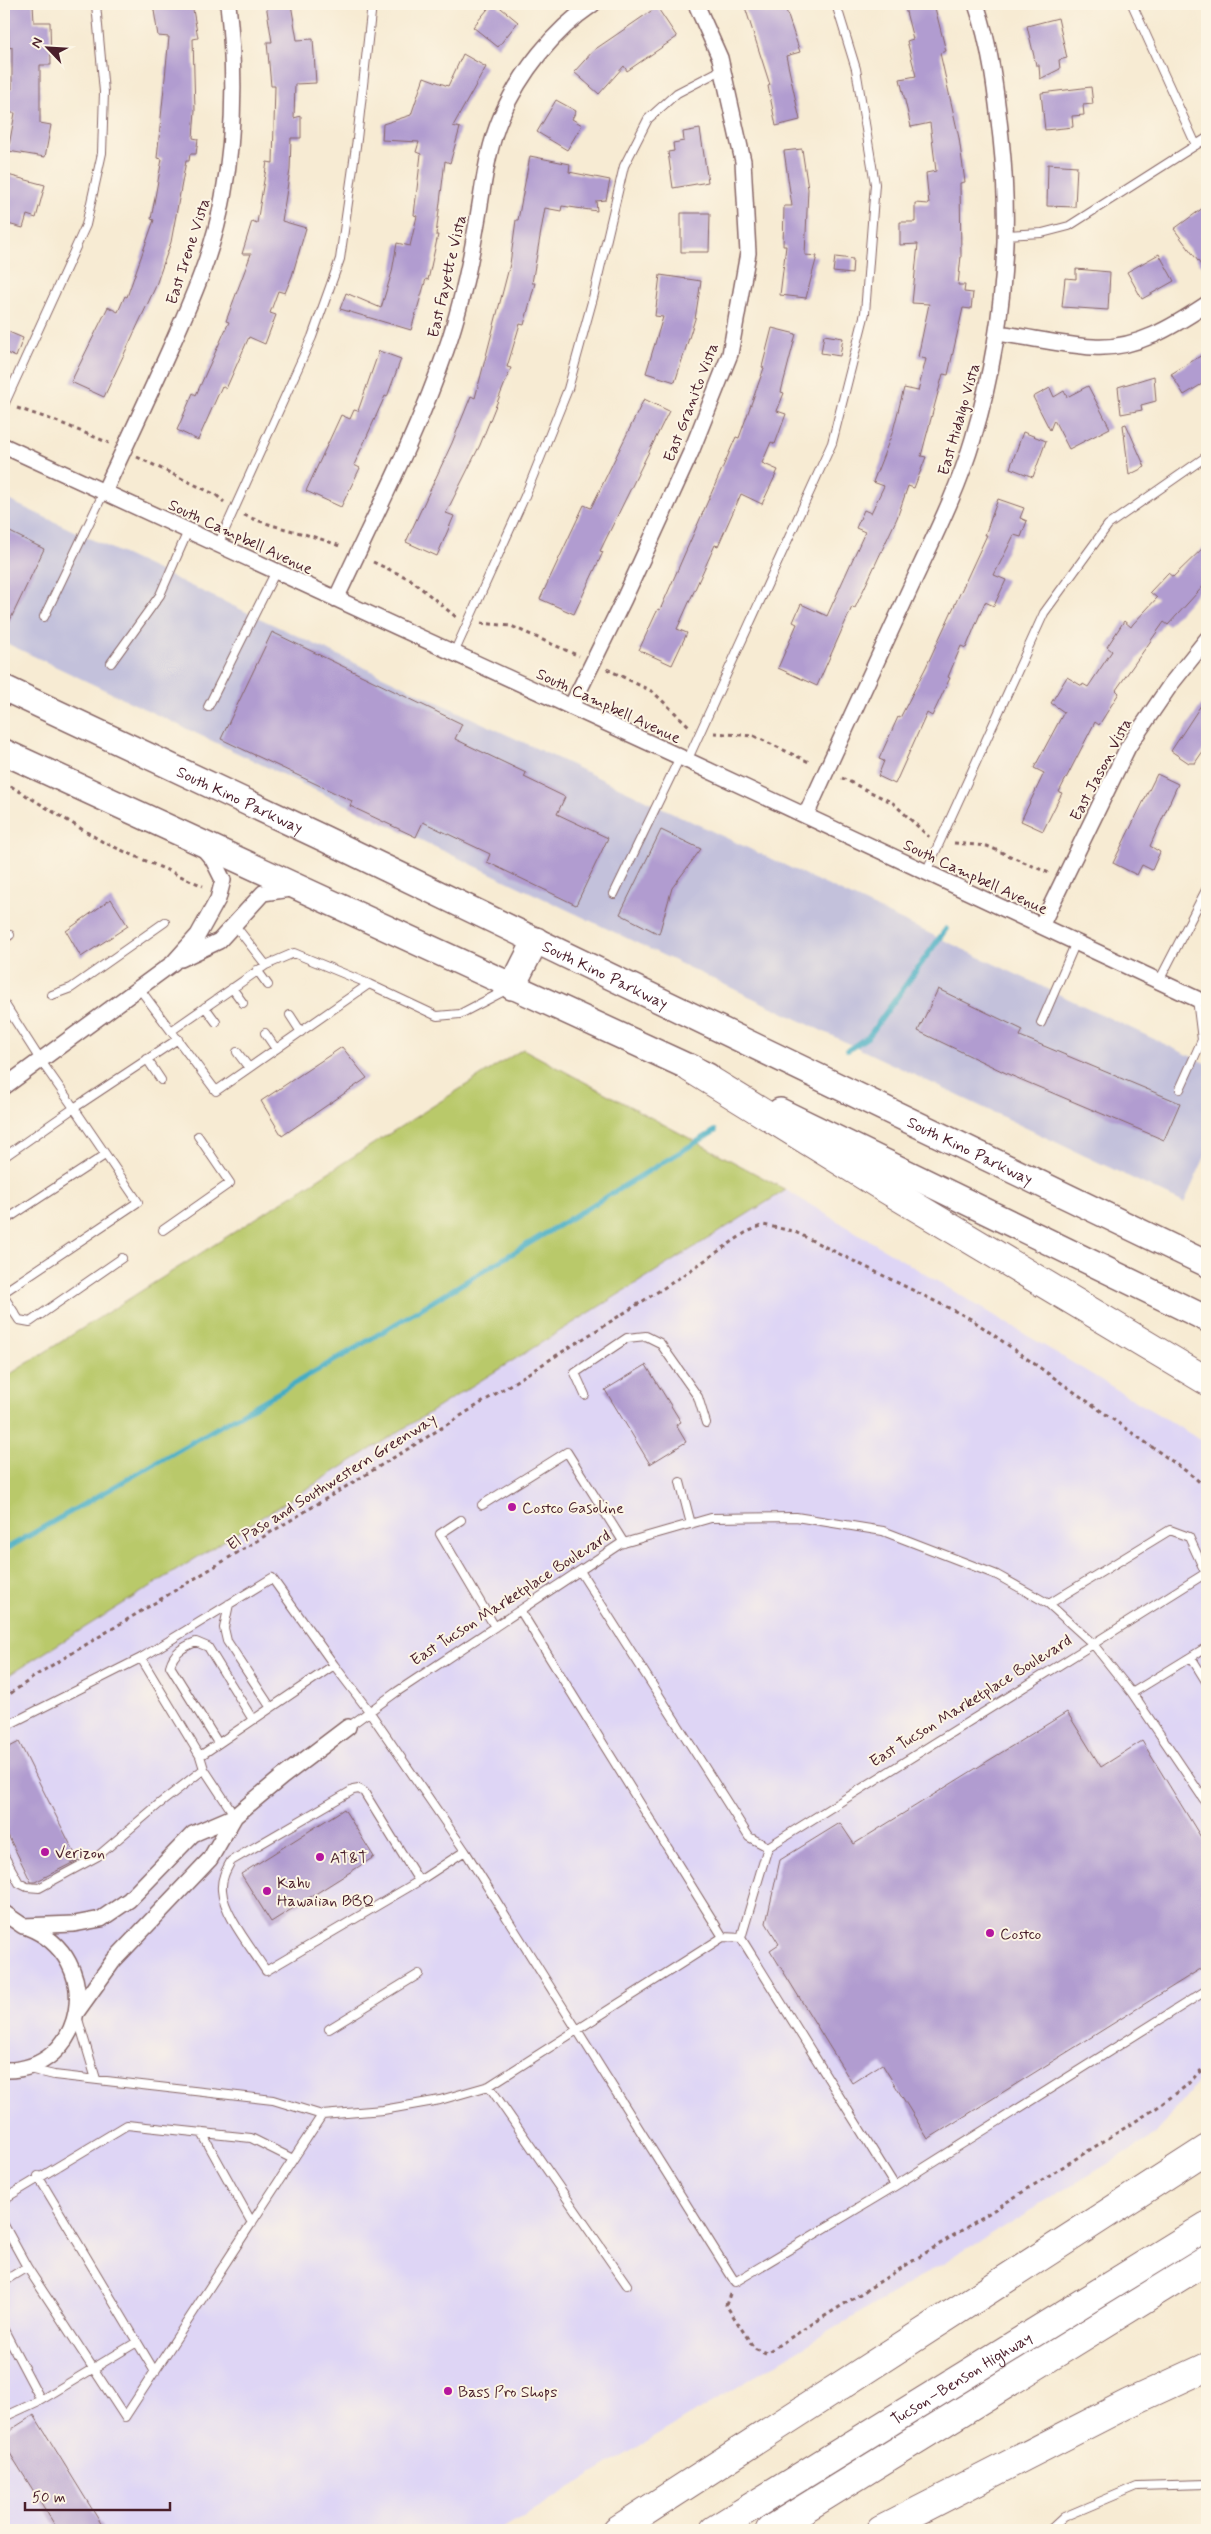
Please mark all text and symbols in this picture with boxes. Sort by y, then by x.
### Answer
north arrow [22,22,72,72]
text: N [27,35,47,51]
street label: East Irene Vista [161,196,215,307]
street label: East Fayette Vista [423,213,472,340]
street label: East Granito Vista [659,340,724,465]
street label: East Hidalgo Vista [933,361,986,478]
street label: South Campbell Avenue [165,495,316,580]
street label: South Campbell Avenue [533,664,684,749]
street label: East Jason Vista [1065,715,1137,825]
street label: South Kino Parkway [173,762,306,839]
street label: South Campbell Avenue [900,835,1051,920]
street label: South Kino Parkway [538,936,671,1015]
street label: South Kino Parkway [903,1112,1036,1190]
street label: El Paso and Southwestern Greenway [223,1409,441,1556]
place label: Costco Gasoline [522,1498,624,1519]
marker: Costco Gasoline [506,1501,518,1513]
street label: East Tucson Marketplace Boulevard [407,1526,615,1671]
street label: East Tucson Marketplace Boulevard [866,1630,1076,1772]
place label: Verizon [55,1843,105,1864]
marker: Verizon [39,1846,51,1858]
place label: AT&T [330,1848,368,1869]
marker: AT&T [314,1851,326,1863]
place label: Kahu Hawaiian BBQ [277,1873,374,1912]
marker: Kahu Hawaiian BBQ [261,1885,273,1897]
place label: Costco [1000,1924,1042,1945]
marker: Costco [984,1927,996,1939]
street label: Tucson–Benson Highway [887,2328,1036,2431]
place label: Bass Pro Shops [458,2382,557,2403]
marker: Bass Pro Shops [442,2385,454,2397]
scale bar [25,2479,170,2511]
text: 50 m [32,2488,66,2508]

